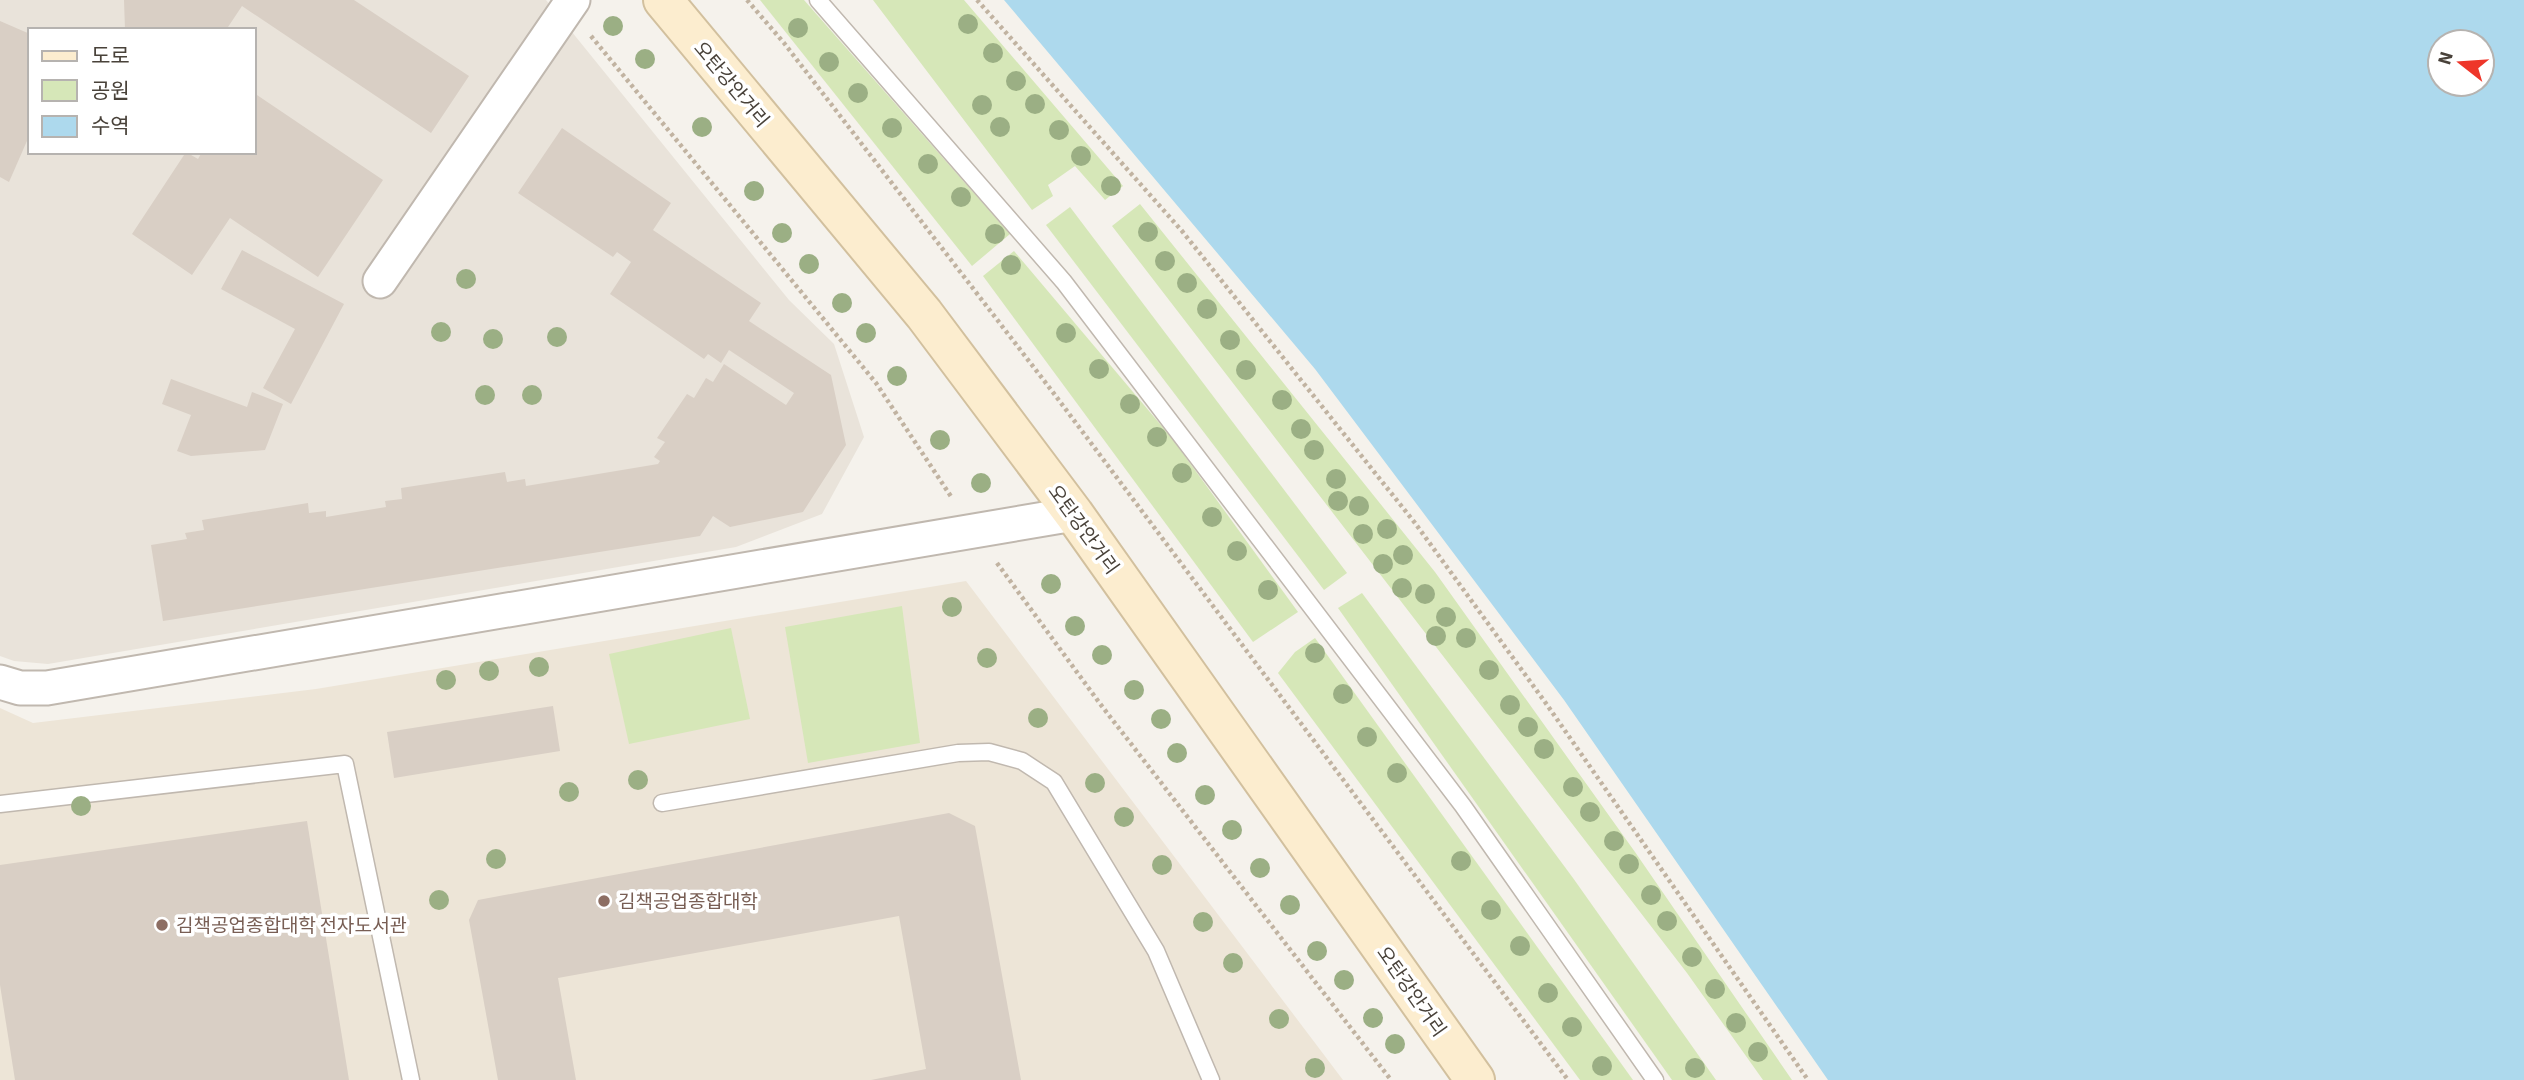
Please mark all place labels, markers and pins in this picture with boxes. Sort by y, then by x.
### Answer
place label: 김책공업종합대학 [618,889,758,916]
marker: 김책공업종합대학 [596,893,612,909]
place label: 김책공업종합대학 전자도서관 [176,913,407,940]
marker: 김책공업종합대학 전자도서관 [154,917,170,933]

